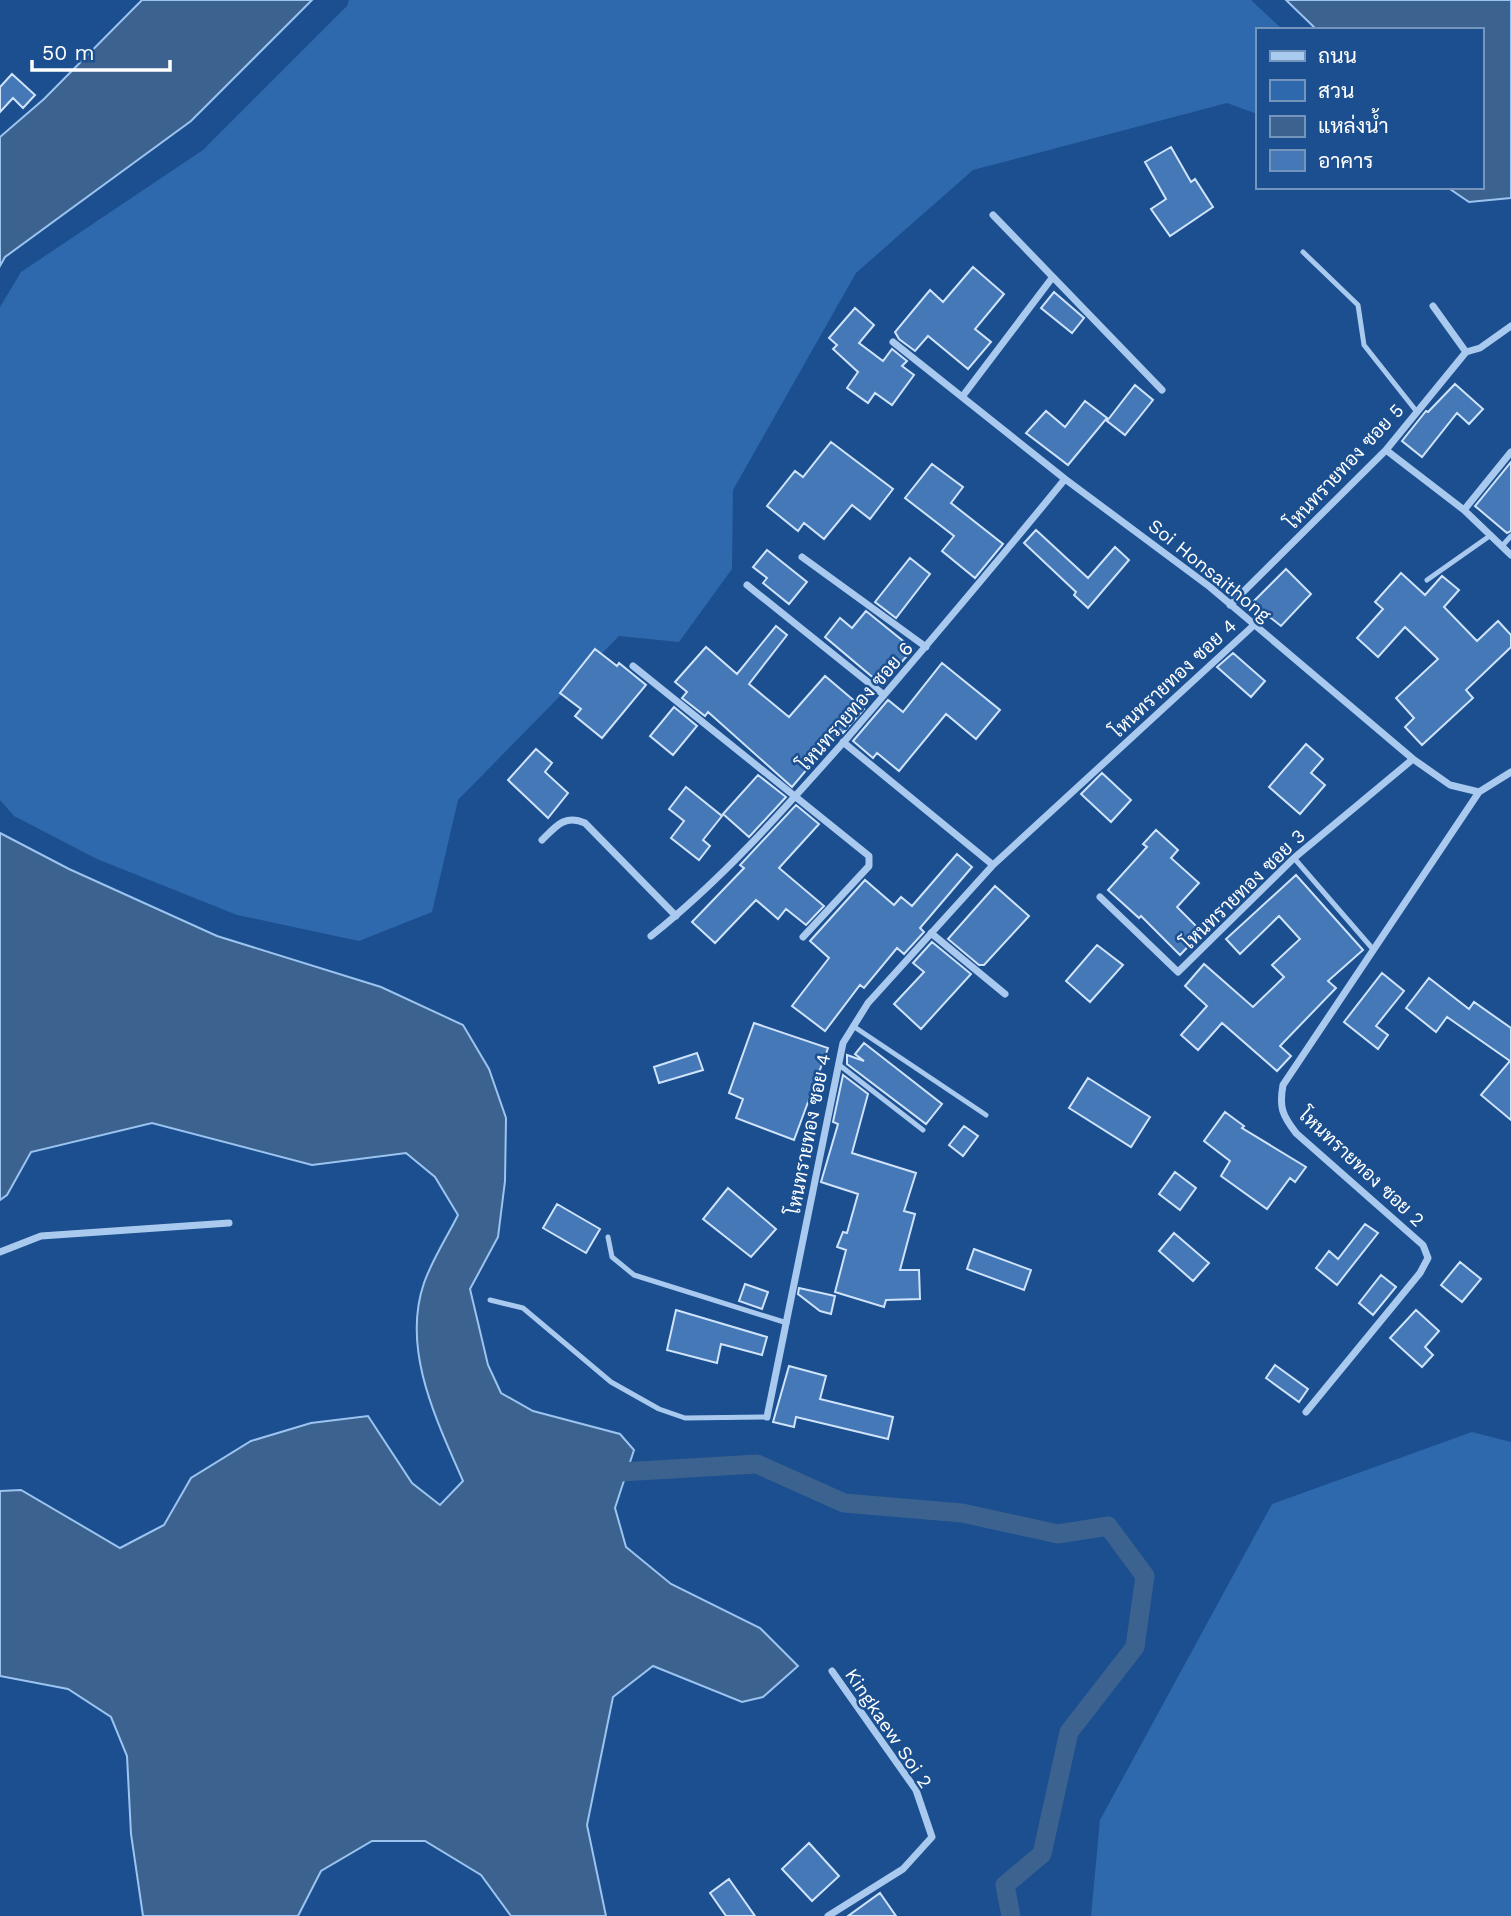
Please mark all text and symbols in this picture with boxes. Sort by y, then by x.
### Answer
scale bar [32,28,170,72]
legend [1256,28,1483,189]
text: 50 m [42,40,94,65]
text: ถนน [1318,43,1357,68]
text: สวน [1318,78,1354,103]
text: แหล่งน้ำ [1318,108,1389,138]
text: อาคาร [1318,148,1374,173]
street label: โหนทรายทอง ซอย 5 [1279,398,1408,535]
street label: Soi Honsaithong [1144,514,1276,627]
street label: โหนทรายทอง ซอย 4 [1104,613,1241,743]
street label: โหนทรายทอง ซอย 6 [792,636,918,776]
street label: โหนทรายทอง ซอย 3 [1175,824,1310,955]
street label: โหนทรายทอง ซอย 4 [780,1051,835,1218]
street label: โหนทรายทอง ซอย 2 [1293,1102,1430,1231]
street label: Kingkaew Soi 2 [840,1664,937,1793]

